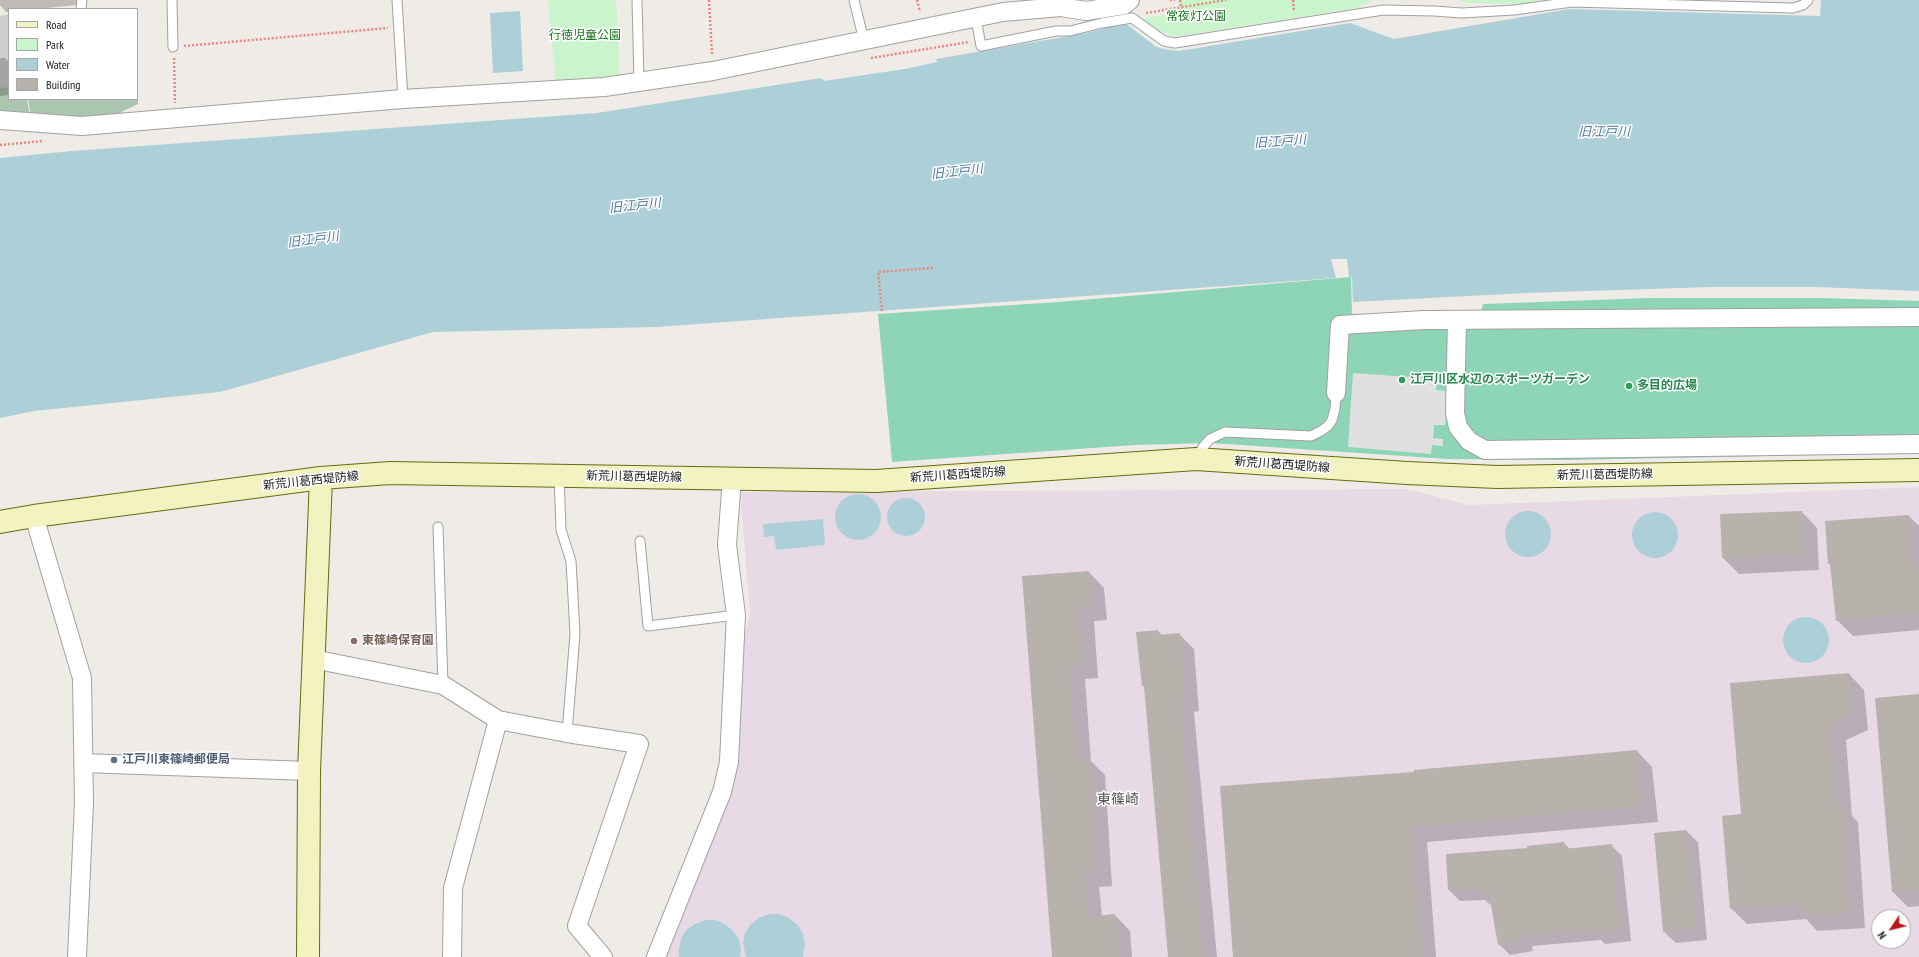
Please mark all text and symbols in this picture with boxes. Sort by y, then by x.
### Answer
legend [8,8,138,100]
park label: 常夜灯公園 [1166,10,1226,24]
text: Road [46,17,66,32]
park label: 行徳児童公園 [549,29,621,43]
text: Park [46,37,64,52]
text: Water [46,57,70,72]
text: Building [46,77,81,92]
water label: 旧江戸川 [1578,124,1630,140]
water label: 旧江戸川 [1254,132,1306,152]
water label: 旧江戸川 [930,162,984,182]
water label: 旧江戸川 [608,196,662,216]
water label: 旧江戸川 [286,229,340,251]
place label: 江戸川区水辺のスポーツガーデン [1410,373,1590,387]
marker: 江戸川区水辺のスポーツガーデン [1397,375,1407,385]
place label: 多目的広場 [1637,379,1697,393]
marker: 多目的広場 [1624,381,1634,391]
street label: 新荒川葛西堤防線 [1234,454,1330,476]
street label: 新荒川葛西堤防線 [910,464,1006,486]
street label: 新荒川葛西堤防線 [1557,467,1653,483]
street label: 新荒川葛西堤防線 [263,469,359,493]
street label: 新荒川葛西堤防線 [586,469,682,485]
place label: 東篠崎保育園 [362,634,434,648]
marker: 東篠崎保育園 [349,636,359,646]
place label: 江戸川東篠崎郵便局 [122,753,230,767]
marker: 江戸川東篠崎郵便局 [109,755,119,765]
district label: 東篠崎 [1097,792,1139,808]
north arrow [1871,909,1911,949]
text: N [1875,929,1889,942]

